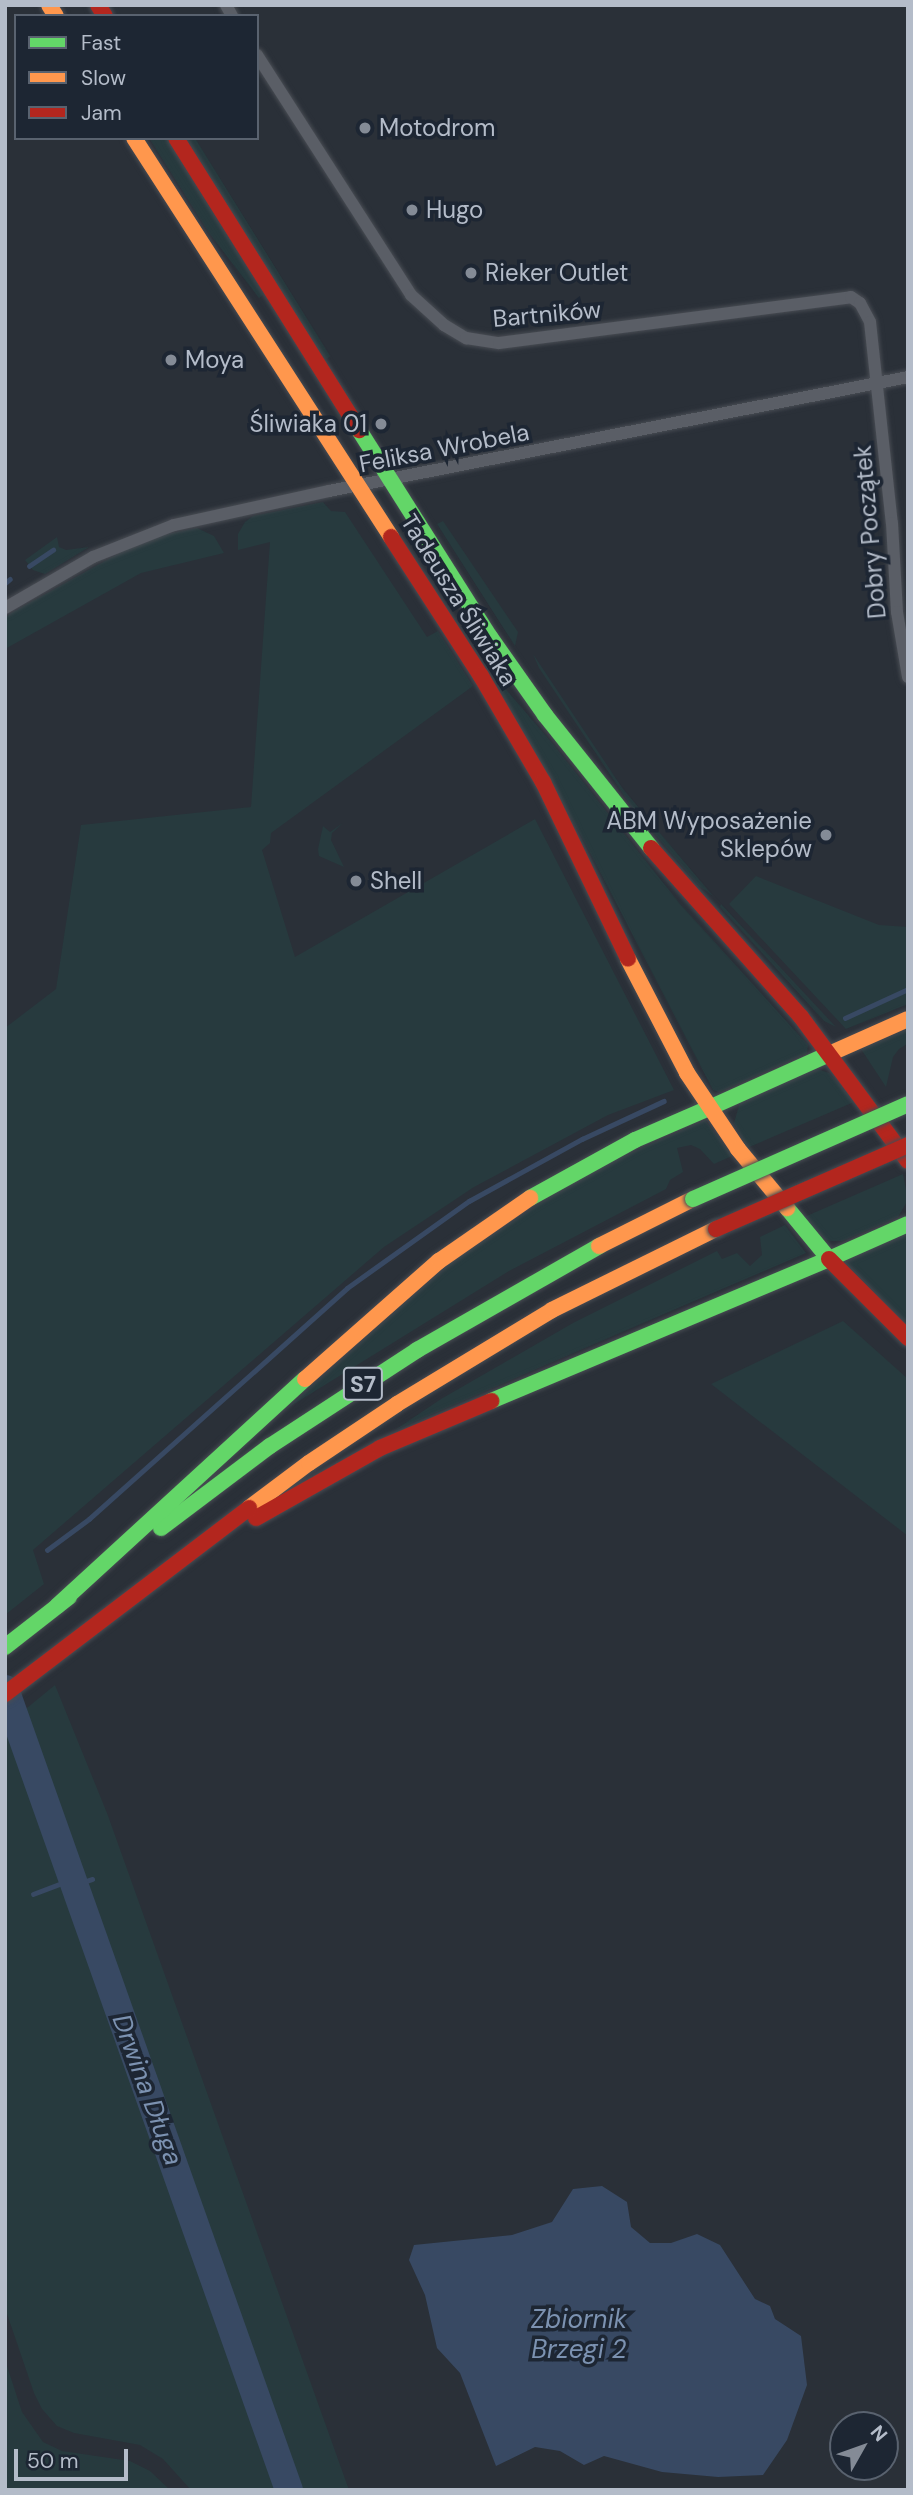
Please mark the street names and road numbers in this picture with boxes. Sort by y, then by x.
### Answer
street label: Bartników [492,295,602,333]
street label: Feliksa Wrobela [357,417,531,479]
street label: Dobry Początek [848,444,892,620]
street label: Tadeusza Śliwiaka [395,509,523,691]
road number: S7 [342,1364,384,1404]

